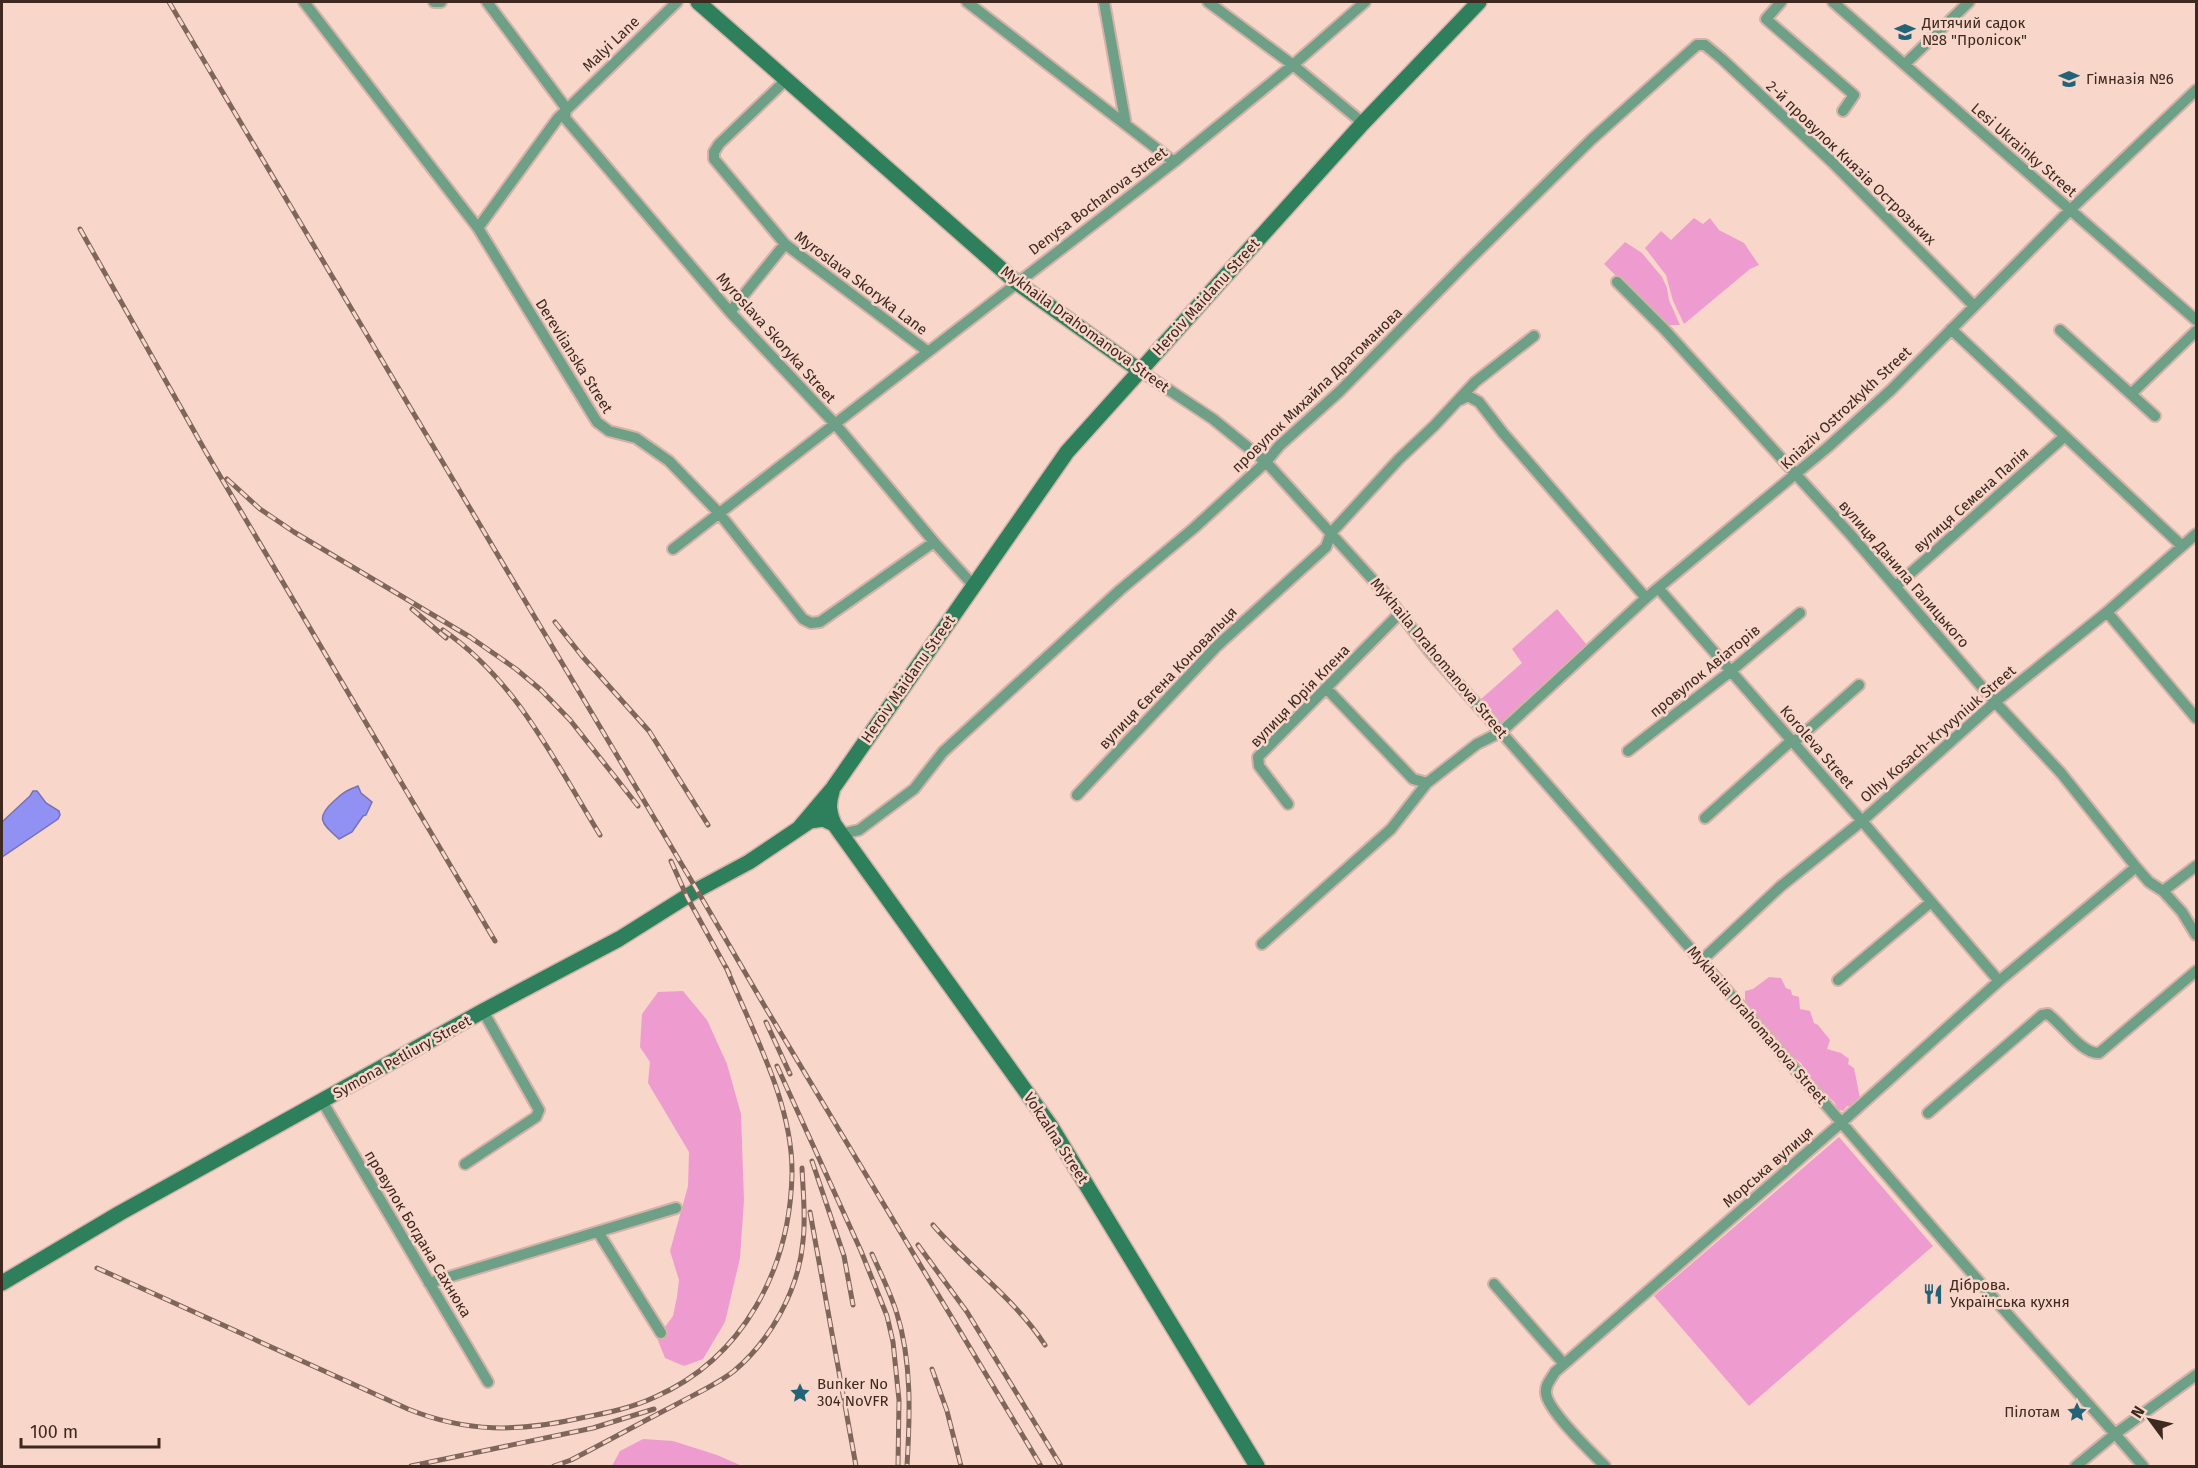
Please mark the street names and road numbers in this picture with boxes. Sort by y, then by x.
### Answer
street label: Malyi Lane [579,13,643,75]
street label: 2-й провулок Князів Острозьких [1763,77,1940,249]
street label: Lesi Ukrainky Street [1967,99,2081,201]
street label: Denysa Bocharova Street [1025,143,1171,259]
street label: Myroslava Skoryka Lane [791,227,931,339]
street label: Heroiv Maidanu Street [1149,234,1264,359]
street label: Mykhaila Drahomanova Street [997,262,1173,396]
street label: Myroslava Skoryka Street [713,269,840,407]
street label: Derevlianska Street [532,295,617,417]
street label: провулок Михайла Драгоманова [1228,304,1406,476]
street label: Kniaziv Ostrozkykh Street [1777,342,1915,473]
street label: вулиця Семена Палія [1910,443,2032,557]
street label: вулиця Данила Галицького [1835,496,1973,652]
street label: Mykhaila Drahomanova Street [1367,574,1512,742]
street label: вулиця Євгена Коновальця [1095,603,1241,753]
street label: Heroiv Maidanu Street [857,611,959,746]
street label: провулок Авіаторів [1646,621,1764,721]
street label: вулиця Юрія Клена [1246,641,1354,751]
street label: Olhy Kosach-Kryvyniuk Street [1857,661,2020,806]
street label: Koroleva Street [1776,702,1858,793]
street label: Mykhaila Drahomanova Street [1683,942,1831,1108]
street label: Symona Petliury Street [330,1011,475,1102]
street label: Vokzalna Street [1020,1089,1092,1187]
street label: Морська вулиця [1719,1123,1817,1211]
street label: провулок Богдана Сахнюка [361,1147,475,1321]

